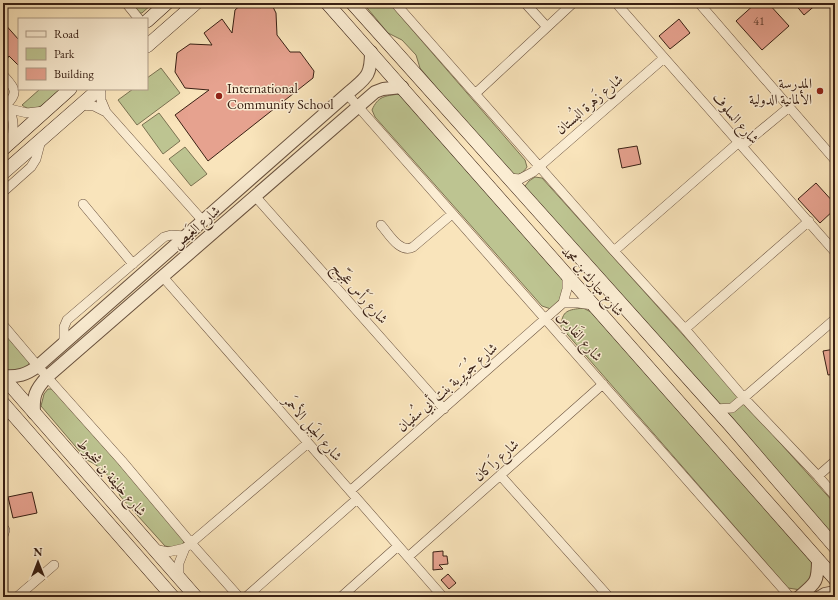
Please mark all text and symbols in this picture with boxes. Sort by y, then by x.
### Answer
house number: 41 [753,13,765,29]
legend [18,18,148,90]
text: Road [54,26,80,42]
text: Park [54,46,75,62]
text: Building [54,66,95,82]
street label: شارع زَهرة البُستان [550,68,628,140]
place label: المدرسة الألمانية الدولية [749,74,812,108]
place label: International Community School [227,79,334,113]
marker: المدرسة الألمانية الدولية [815,86,825,96]
street label: شارع السلوف [706,89,763,149]
marker: International Community School [214,91,224,101]
street label: شارع الغَيص [168,201,226,255]
street label: شارع مبارك بن محمد [555,242,628,322]
street label: شارع رَأس عجَيِّج [325,258,393,330]
street label: شارع الفَارِس [551,307,607,367]
street label: شارع جُوَيرِية بنت أبي سُفيان [391,336,503,438]
street label: شارع الجَبل الأحمَر [276,389,347,467]
street label: شارع خليفة بن شخبوط [71,434,151,522]
street label: شارع رَاكان [469,434,524,487]
north arrow [18,542,58,582]
text: N [34,545,43,559]

